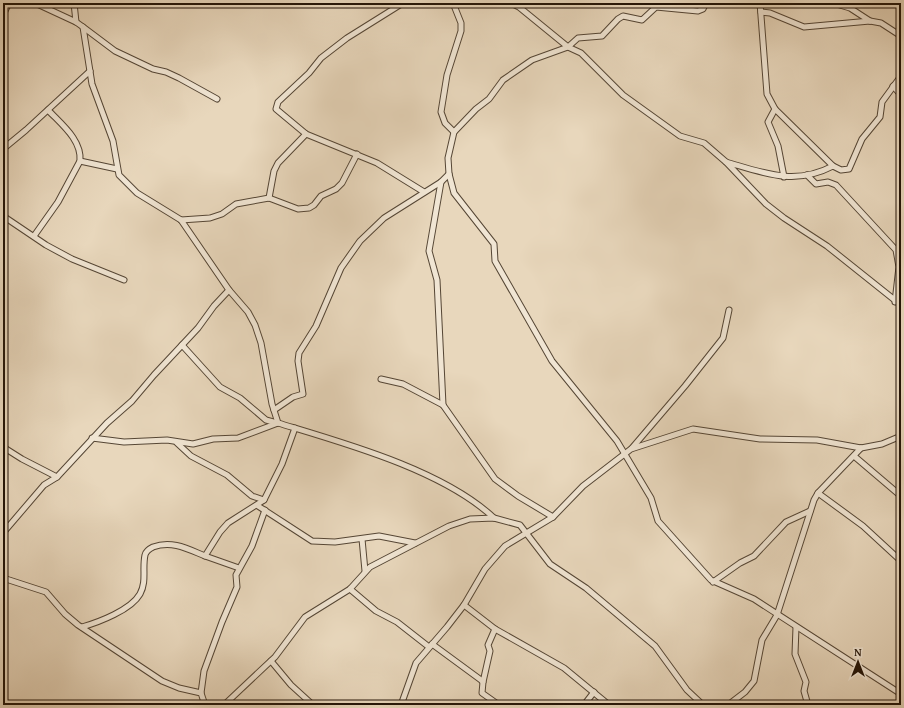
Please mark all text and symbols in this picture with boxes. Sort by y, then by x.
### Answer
north arrow [838,642,878,682]
text: N [854,644,862,660]

